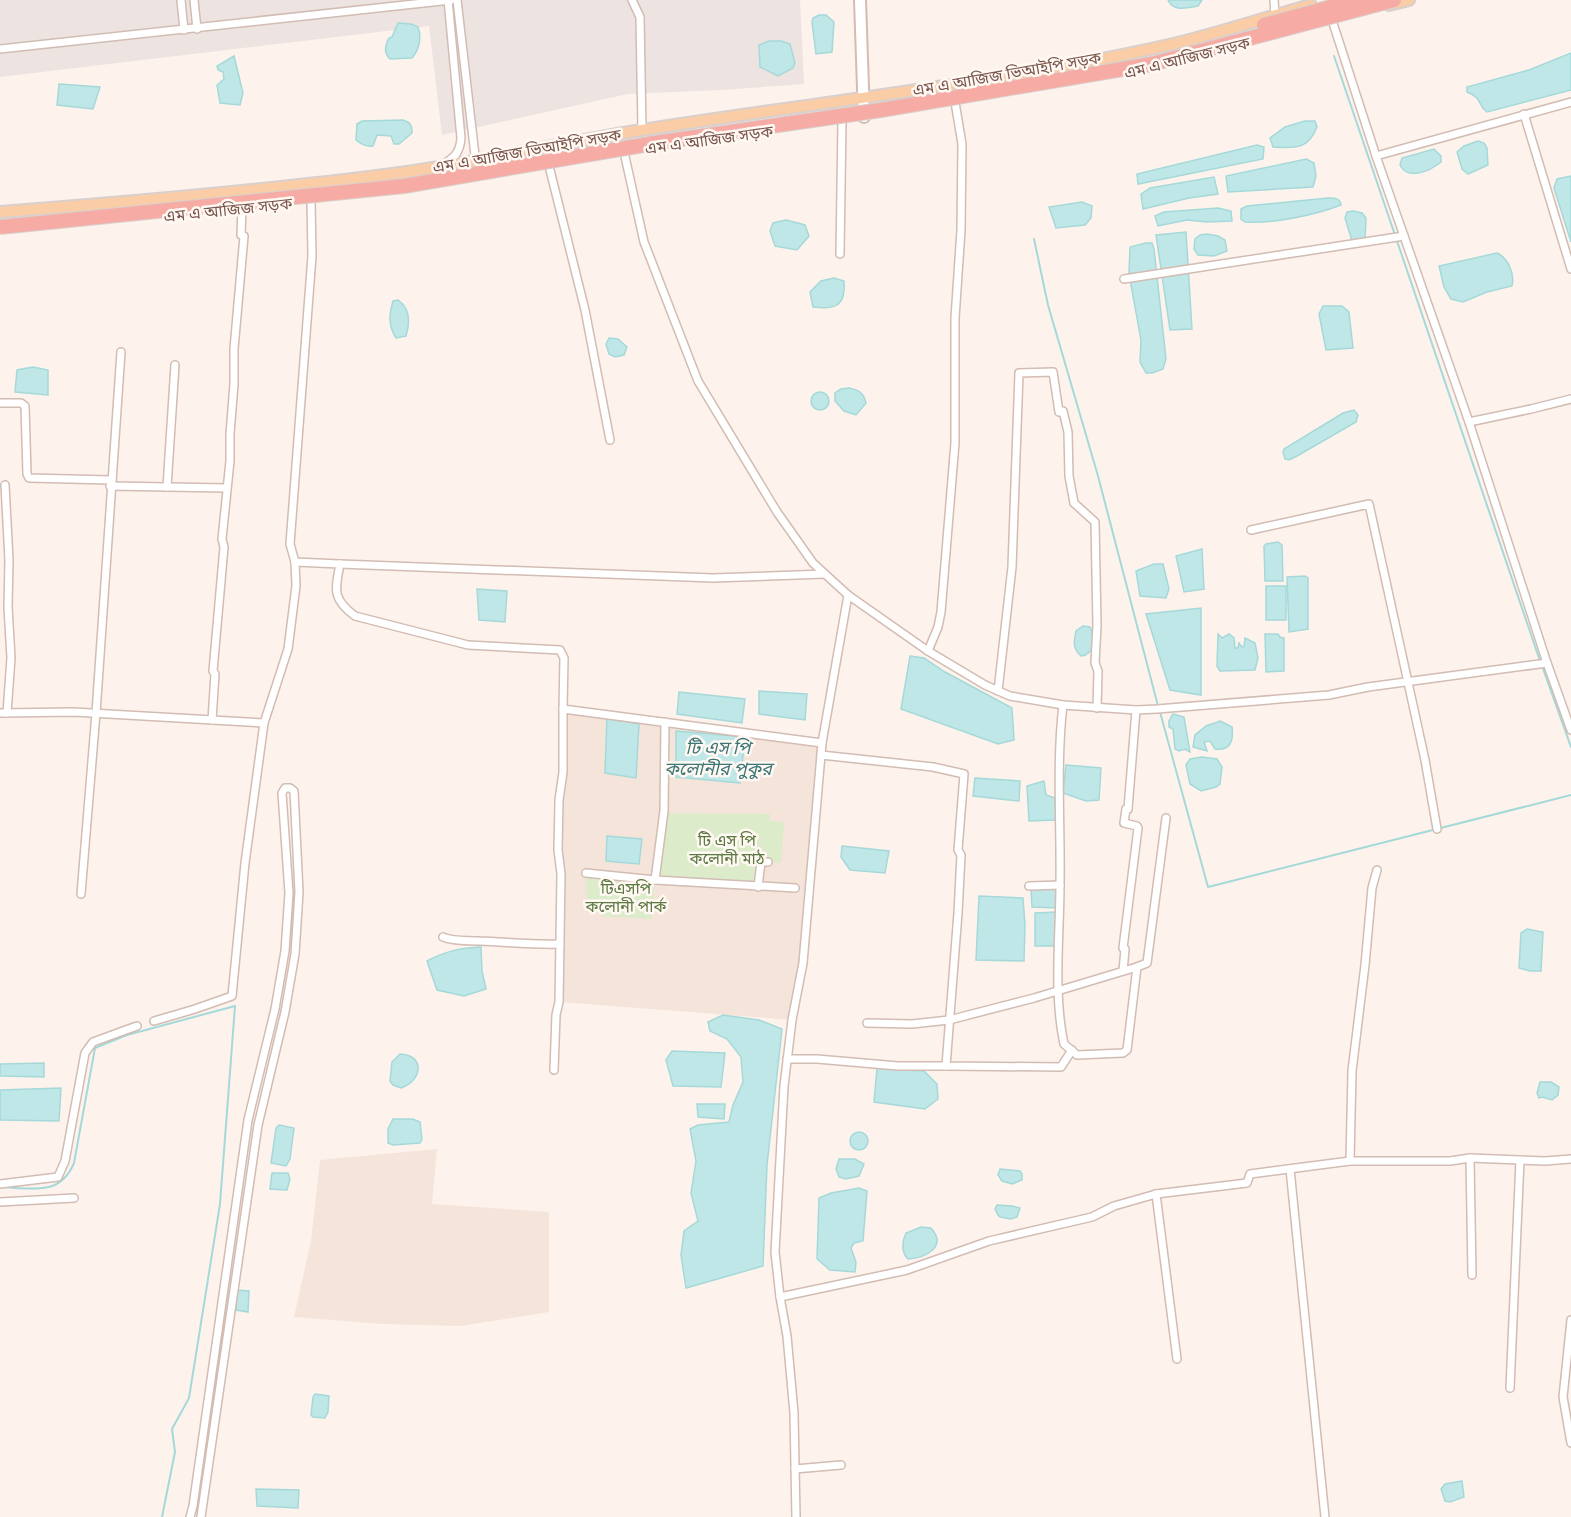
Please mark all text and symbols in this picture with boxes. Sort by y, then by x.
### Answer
street label: এম এ আজিজ সড়ক [1122,33,1253,83]
street label: এম এ আজিজ ভিআইপি সড়ক [911,48,1104,100]
street label: এম এ আজিজ সড়ক [644,121,775,158]
street label: এম এ আজিজ ভিআইপি সড়ক [431,125,624,177]
street label: এম এ আজিজ সড়ক [163,194,294,226]
water label: টি এস পি কলোনীর পুকুর [664,737,775,780]
park label: টি এস পি কলোনী মাঠ [689,831,765,868]
park label: টিএসপি কলোনী পার্ক [585,879,668,916]

